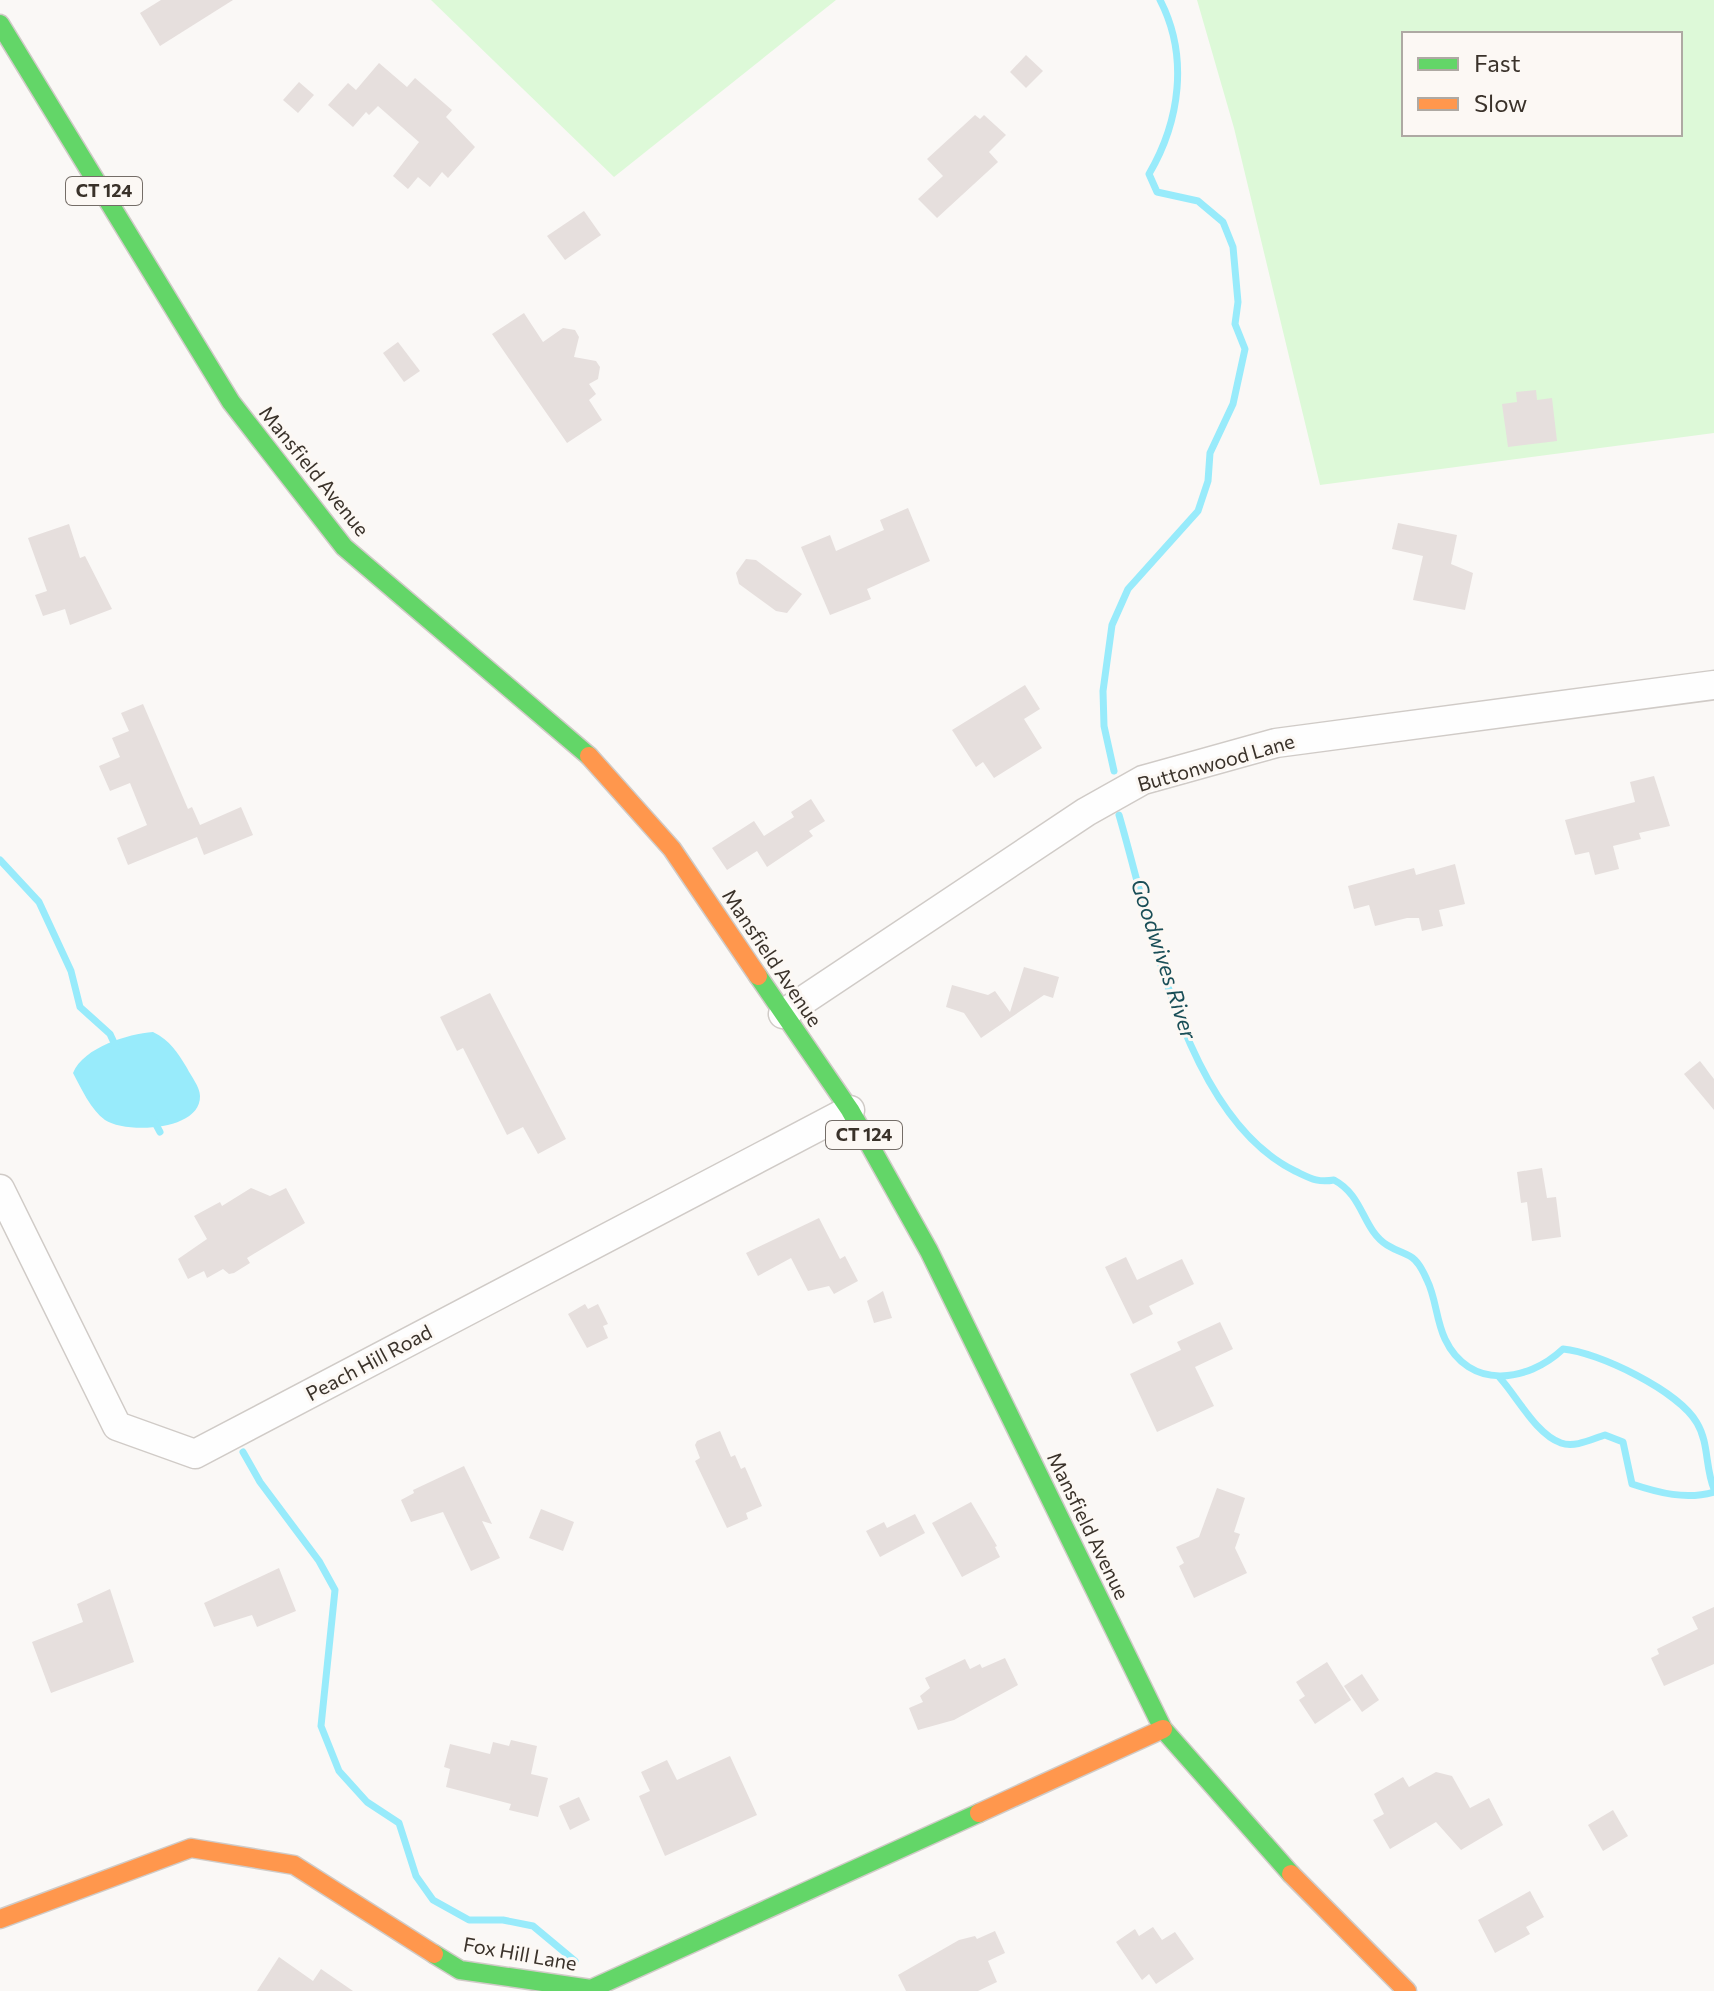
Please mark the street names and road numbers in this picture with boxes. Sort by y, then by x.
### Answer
road number: CT 124 [66,177,142,205]
street label: Mansfield Avenue [255,400,375,540]
street label: Buttonwood Lane [1134,728,1297,796]
street label: Mansfield Avenue [718,884,828,1031]
road number: CT 124 [826,1121,902,1149]
street label: Peach Hill Road [301,1319,436,1405]
street label: Mansfield Avenue [1043,1448,1135,1603]
street label: Fox Hill Lane [461,1931,579,1975]

